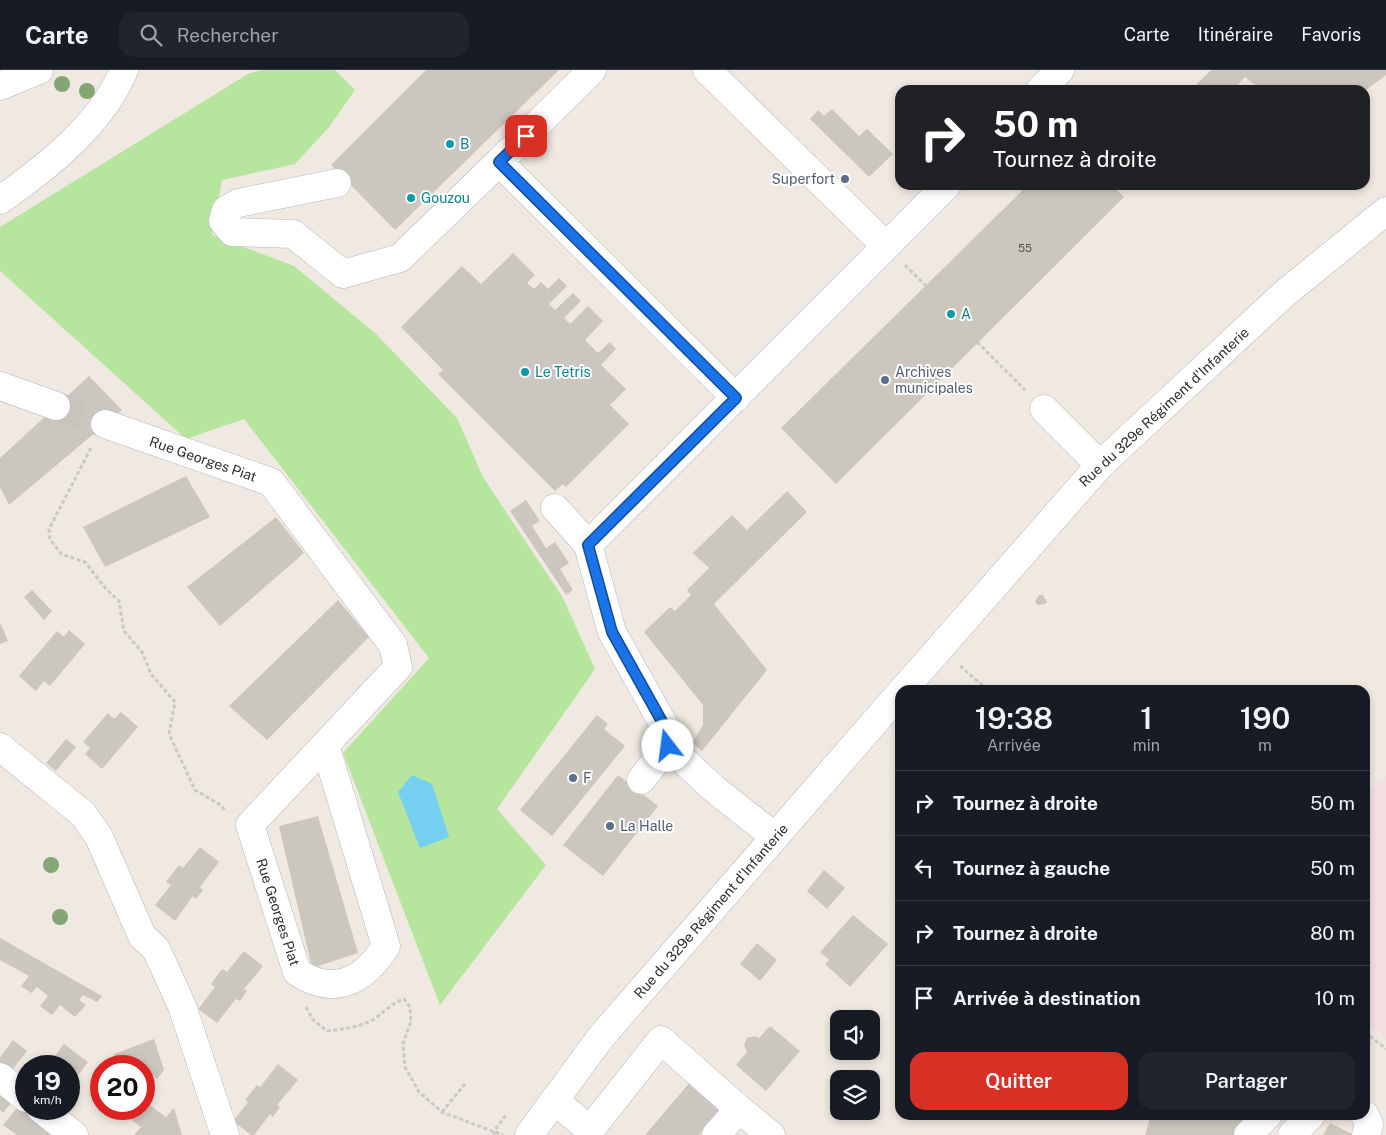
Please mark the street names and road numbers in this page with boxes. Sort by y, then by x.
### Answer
street label: Rue du 329e Régiment d'Infanterie [1076,324,1252,490]
street label: Rue Georges Piat [147,433,259,485]
street label: Rue du 329e Régiment d'Infanterie [631,820,791,1002]
street label: Rue Georges Piat [253,856,303,968]

